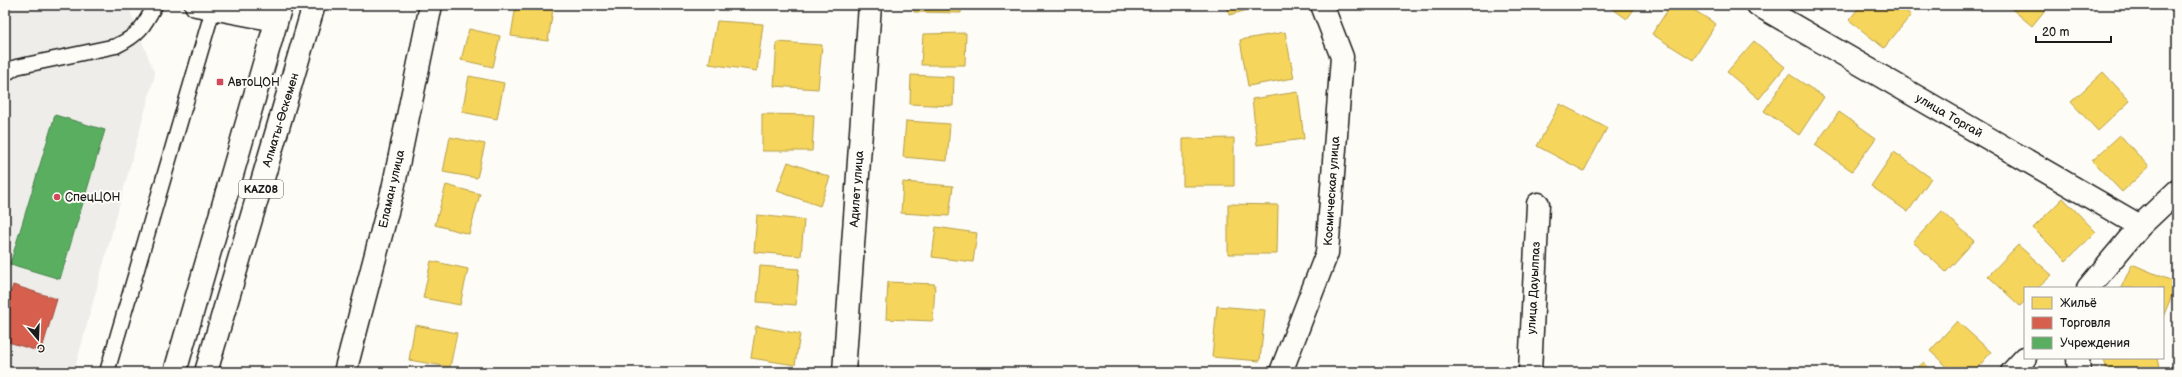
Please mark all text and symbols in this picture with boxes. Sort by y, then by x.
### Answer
scale bar [2036,18,2111,44]
text: 20 m [2042,25,2069,40]
street label: Алматы-Өскемен [259,71,302,170]
place label: АвтоЦОН [227,75,280,90]
marker: АвтоЦОН [215,77,225,87]
street label: улица Торгай [1913,91,1985,141]
street label: Космическая улица [1321,136,1343,246]
street label: Еламан улица [376,148,408,230]
street label: Адилет улица [847,150,867,229]
road number: KAZ08 [239,180,283,198]
place label: СпецЦОН [65,190,120,205]
marker: СпецЦОН [52,192,62,202]
street label: улица Дауылпаз [1524,241,1544,335]
legend [2024,287,2164,359]
text: Жильё [2060,296,2097,311]
text: Торговля [2060,316,2111,331]
north arrow [18,319,58,359]
text: Учреждения [2060,336,2130,351]
text: С [35,341,47,355]

